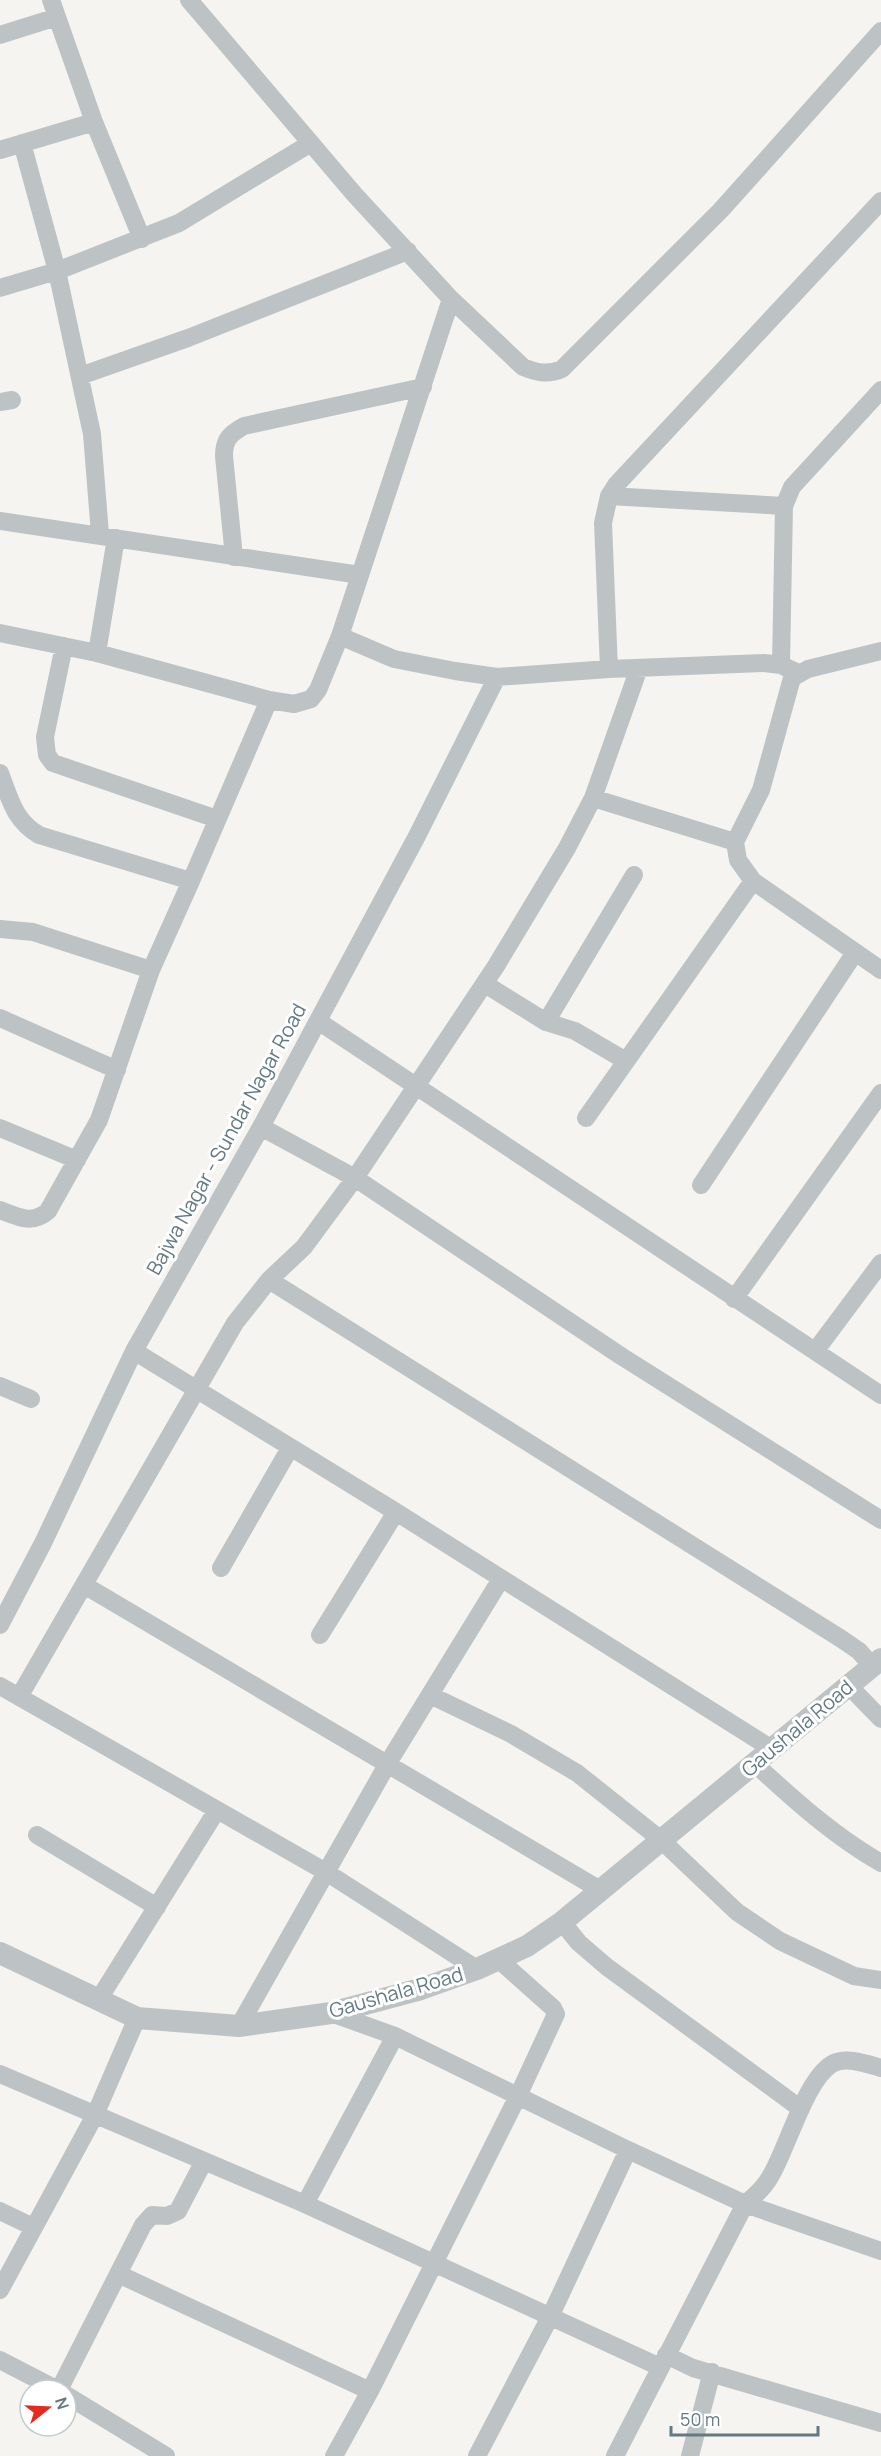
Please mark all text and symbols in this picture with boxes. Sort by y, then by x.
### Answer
street label: Bajwa Nagar - Sundar Nagar Road [140,999,312,1279]
street label: Gaushala Road [736,1673,858,1783]
street label: Gaushala Road [326,1960,466,2024]
north arrow [18,2378,78,2438]
text: N [50,2394,75,2412]
scale bar [671,2399,818,2437]
text: 50 m [680,2407,720,2431]

